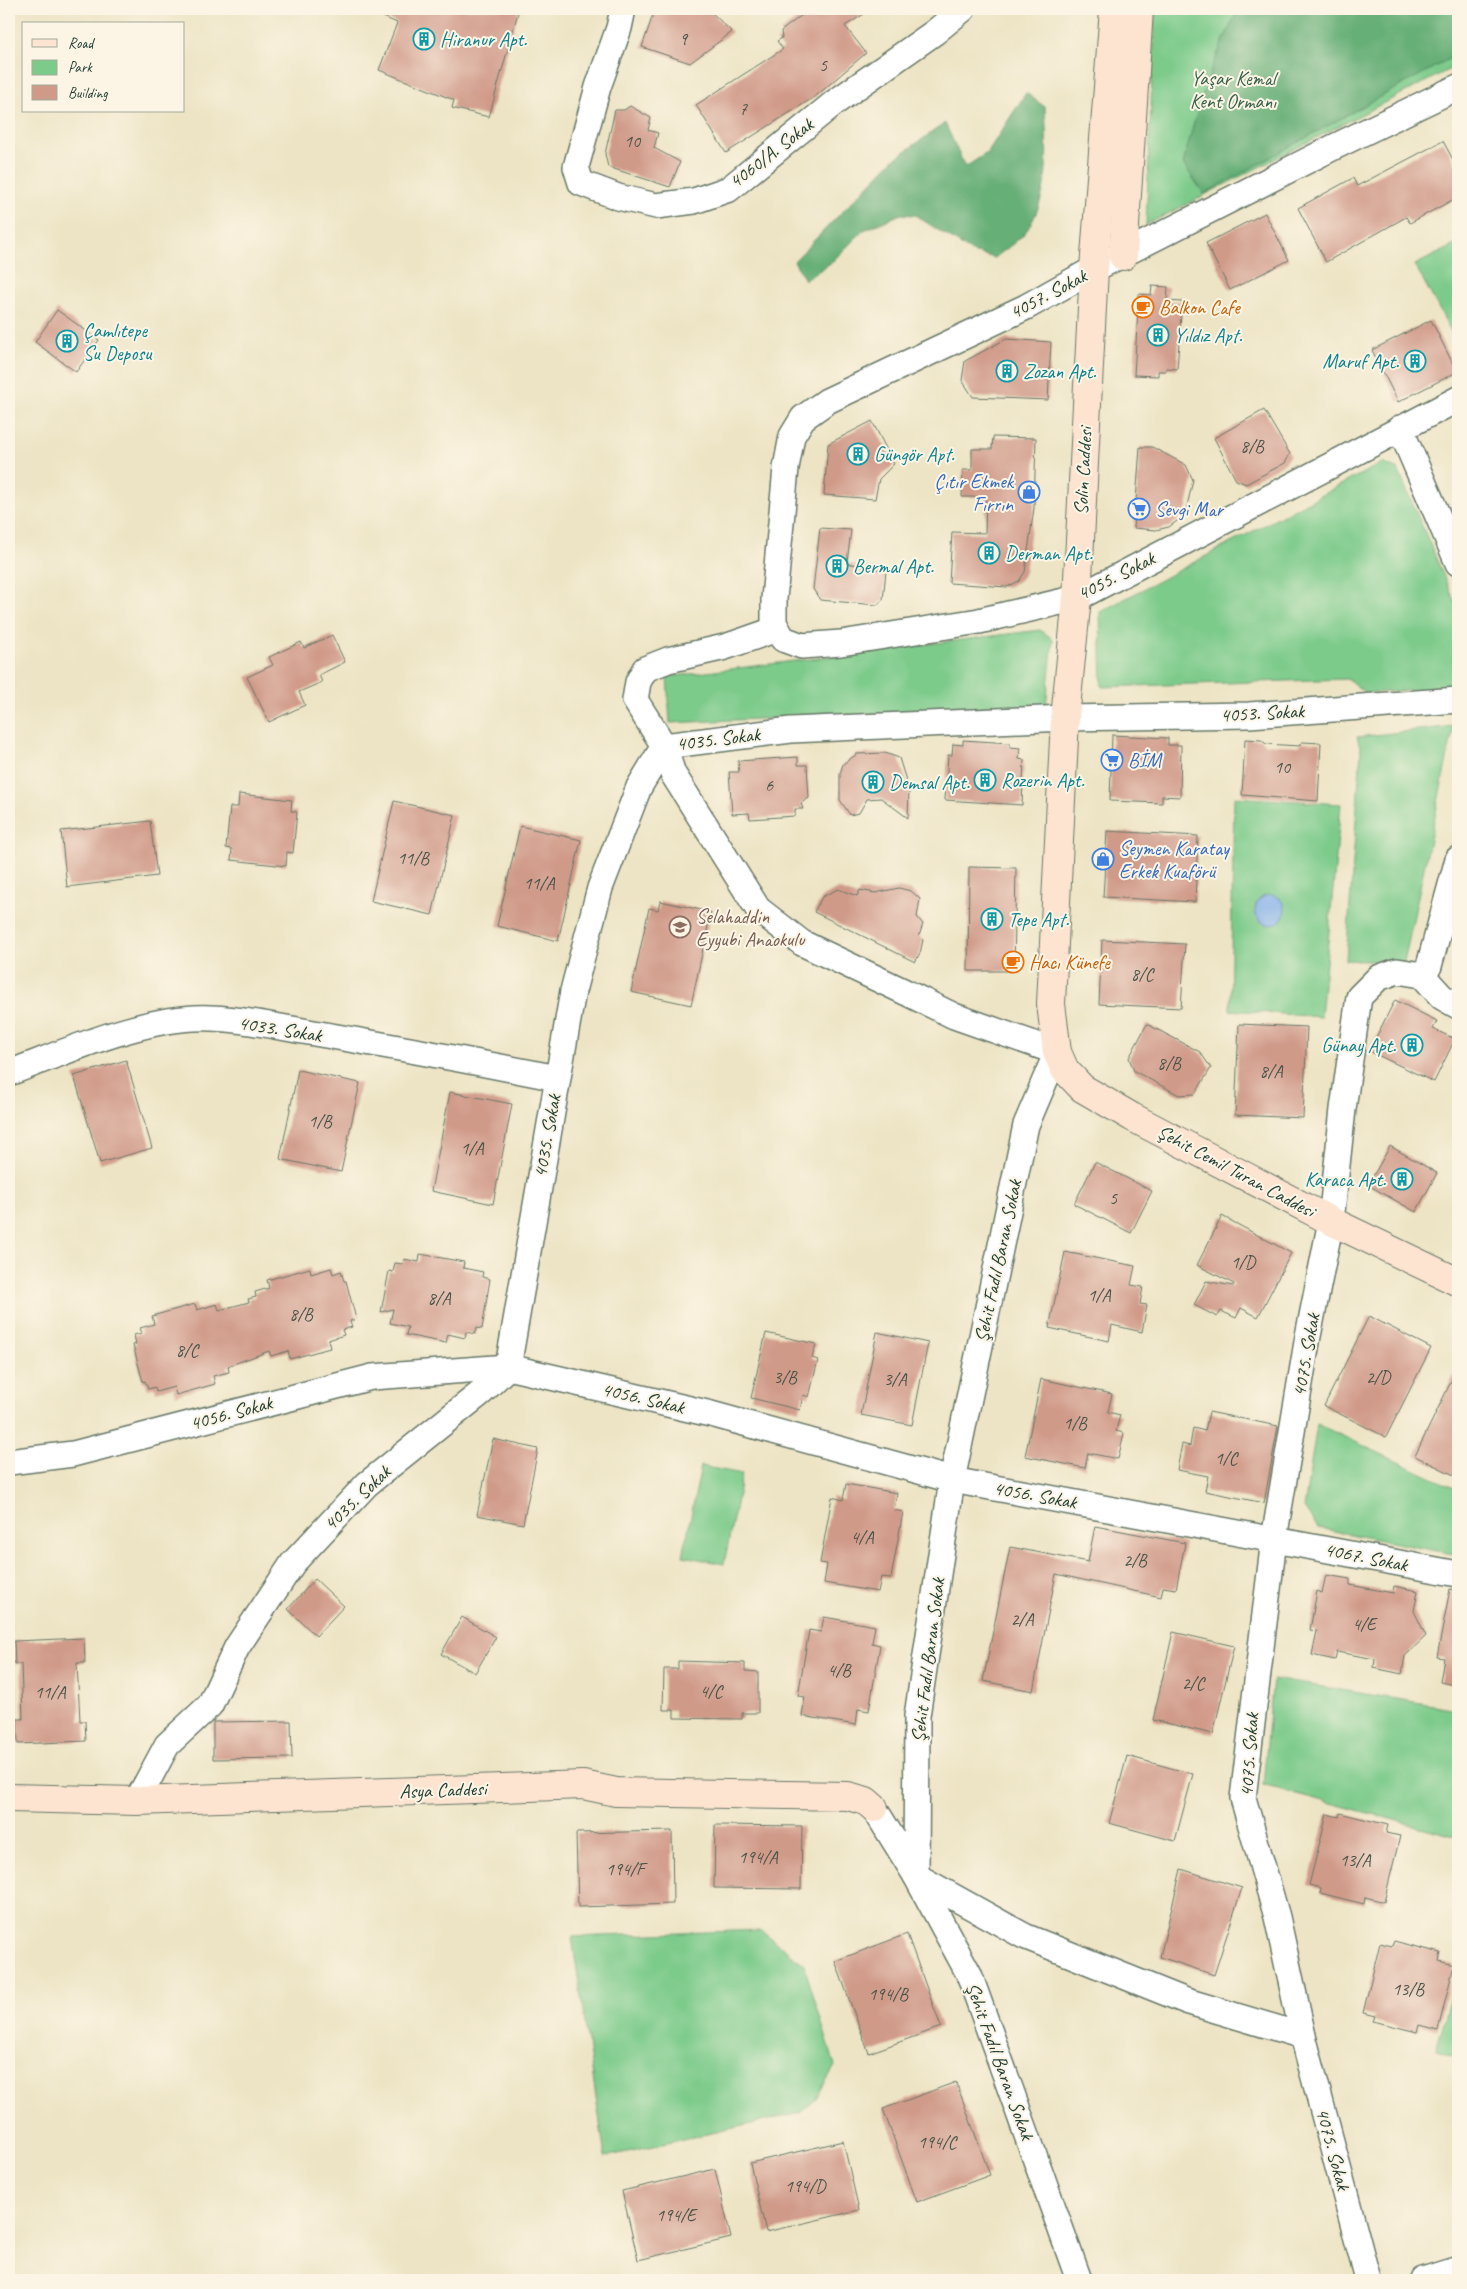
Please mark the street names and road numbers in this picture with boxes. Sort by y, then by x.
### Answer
street label: 4060/A. Sokak [724,111,820,194]
street label: 4057. Sokak [1005,262,1092,325]
street label: Solin Caddesi [1068,424,1098,516]
street label: 4055. Sokak [1073,545,1161,606]
street label: 4053. Sokak [1219,698,1306,728]
street label: 4035. Sokak [675,721,763,757]
street label: 4033. Sokak [237,1010,325,1048]
street label: 4035. Sokak [527,1091,567,1180]
street label: Şehit Cemil Turan Caddesi [1153,1119,1321,1224]
street label: Şehit Fadıl Baran Sokak [969,1176,1028,1345]
street label: 4075. Sokak [1286,1310,1326,1399]
street label: 4056. Sokak [599,1376,688,1420]
street label: 4056. Sokak [187,1390,276,1436]
street label: 4035. Sokak [318,1459,397,1536]
street label: 4056. Sokak [991,1475,1080,1515]
street label: 4067. Sokak [1322,1537,1411,1578]
street label: Şehit Fadıl Baran Sokak [906,1575,951,1744]
street label: 4075. Sokak [1234,1711,1265,1798]
street label: Asya Caddesi [399,1776,489,1804]
street label: Şehit Fadıl Baran Sokak [960,1979,1041,2145]
street label: 4075. Sokak [1310,2105,1356,2194]

